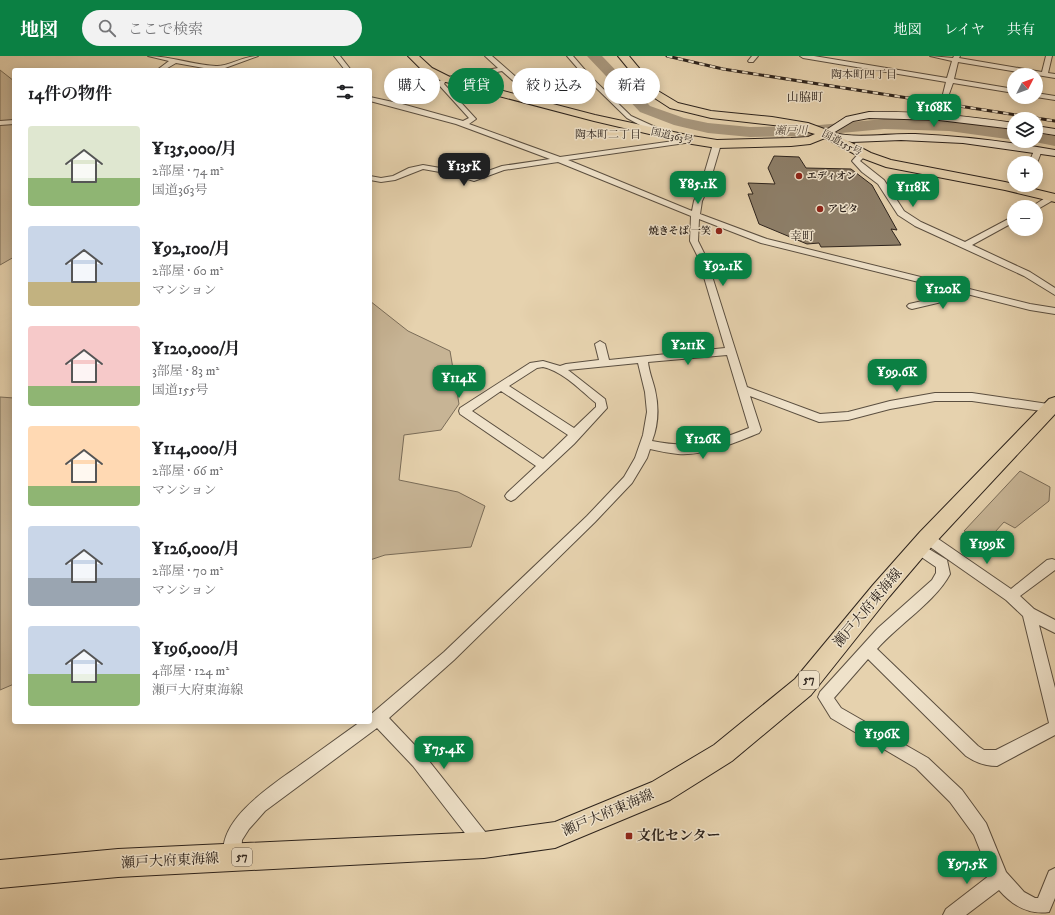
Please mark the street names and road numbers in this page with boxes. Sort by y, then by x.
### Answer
street label: 国道363号 [650,126,694,146]
street label: 国道155号 [820,128,864,158]
street label: 瀬戸大府東海線 [830,565,906,651]
road number: 57 [799,671,819,689]
street label: 瀬戸大府東海線 [559,786,657,840]
road number: 57 [232,848,252,866]
street label: 瀬戸大府東海線 [121,849,219,873]

